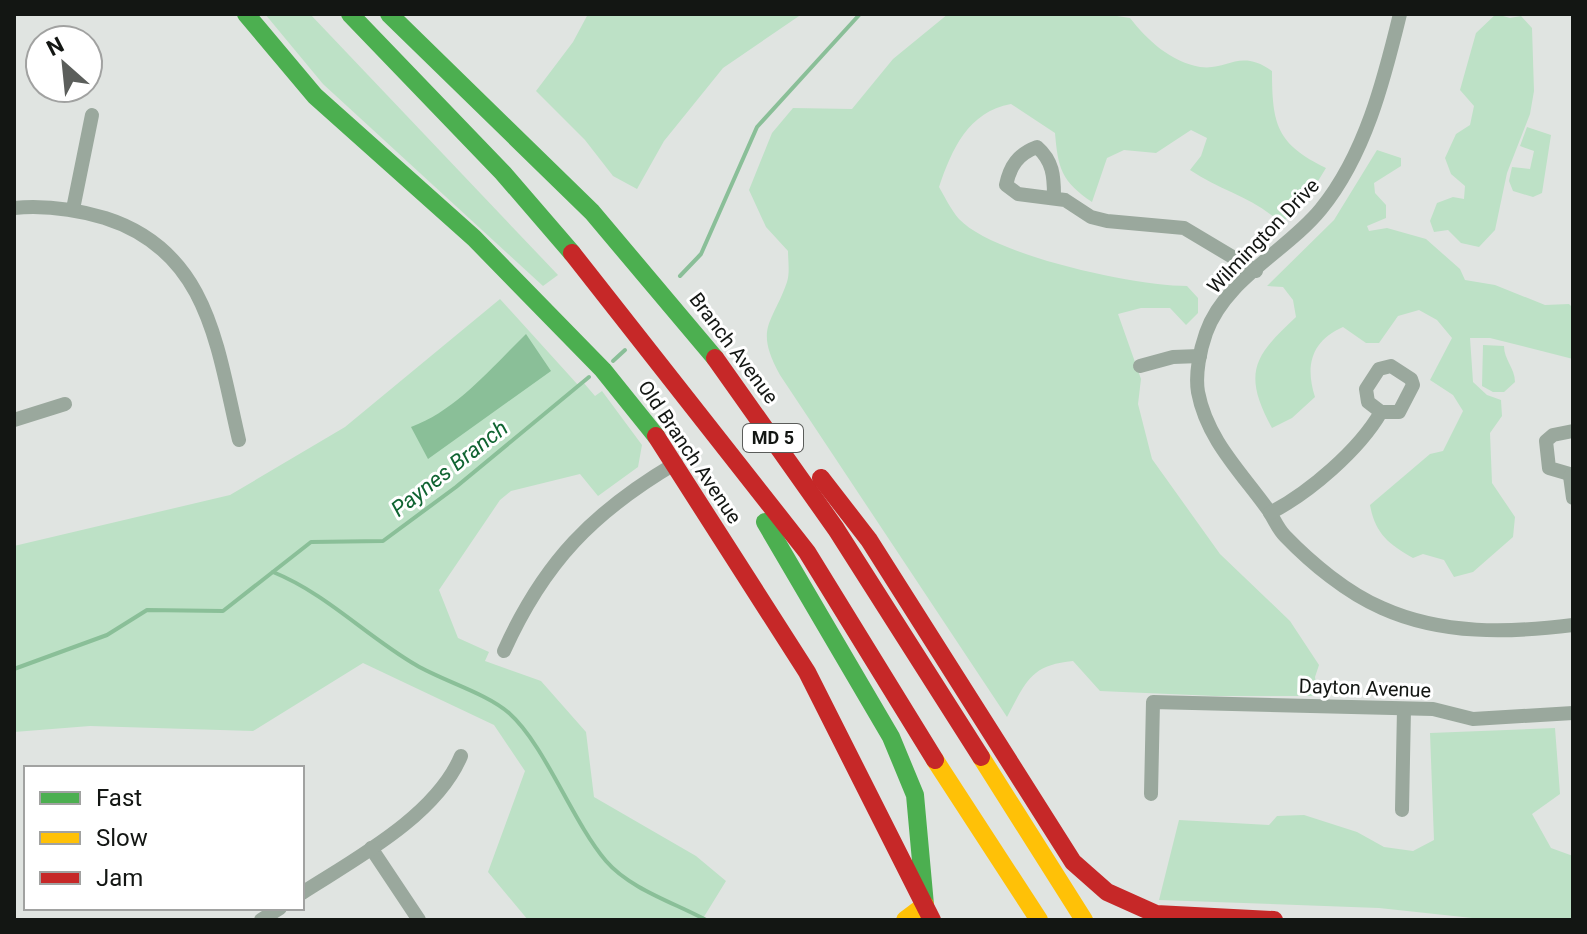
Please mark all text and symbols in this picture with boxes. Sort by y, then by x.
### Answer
north arrow [24,24,104,104]
text: N [43,32,68,61]
street label: Wilmington Drive [1202,173,1324,299]
street label: Branch Avenue [685,288,783,408]
street label: Old Branch Avenue [633,376,747,528]
water label: Paynes Branch [386,415,512,522]
road number: MD 5 [743,424,803,452]
street label: Dayton Avenue [1298,674,1432,702]
legend [24,766,304,910]
text: Fast [96,784,142,812]
text: Slow [96,824,148,852]
text: Jam [96,864,143,892]

